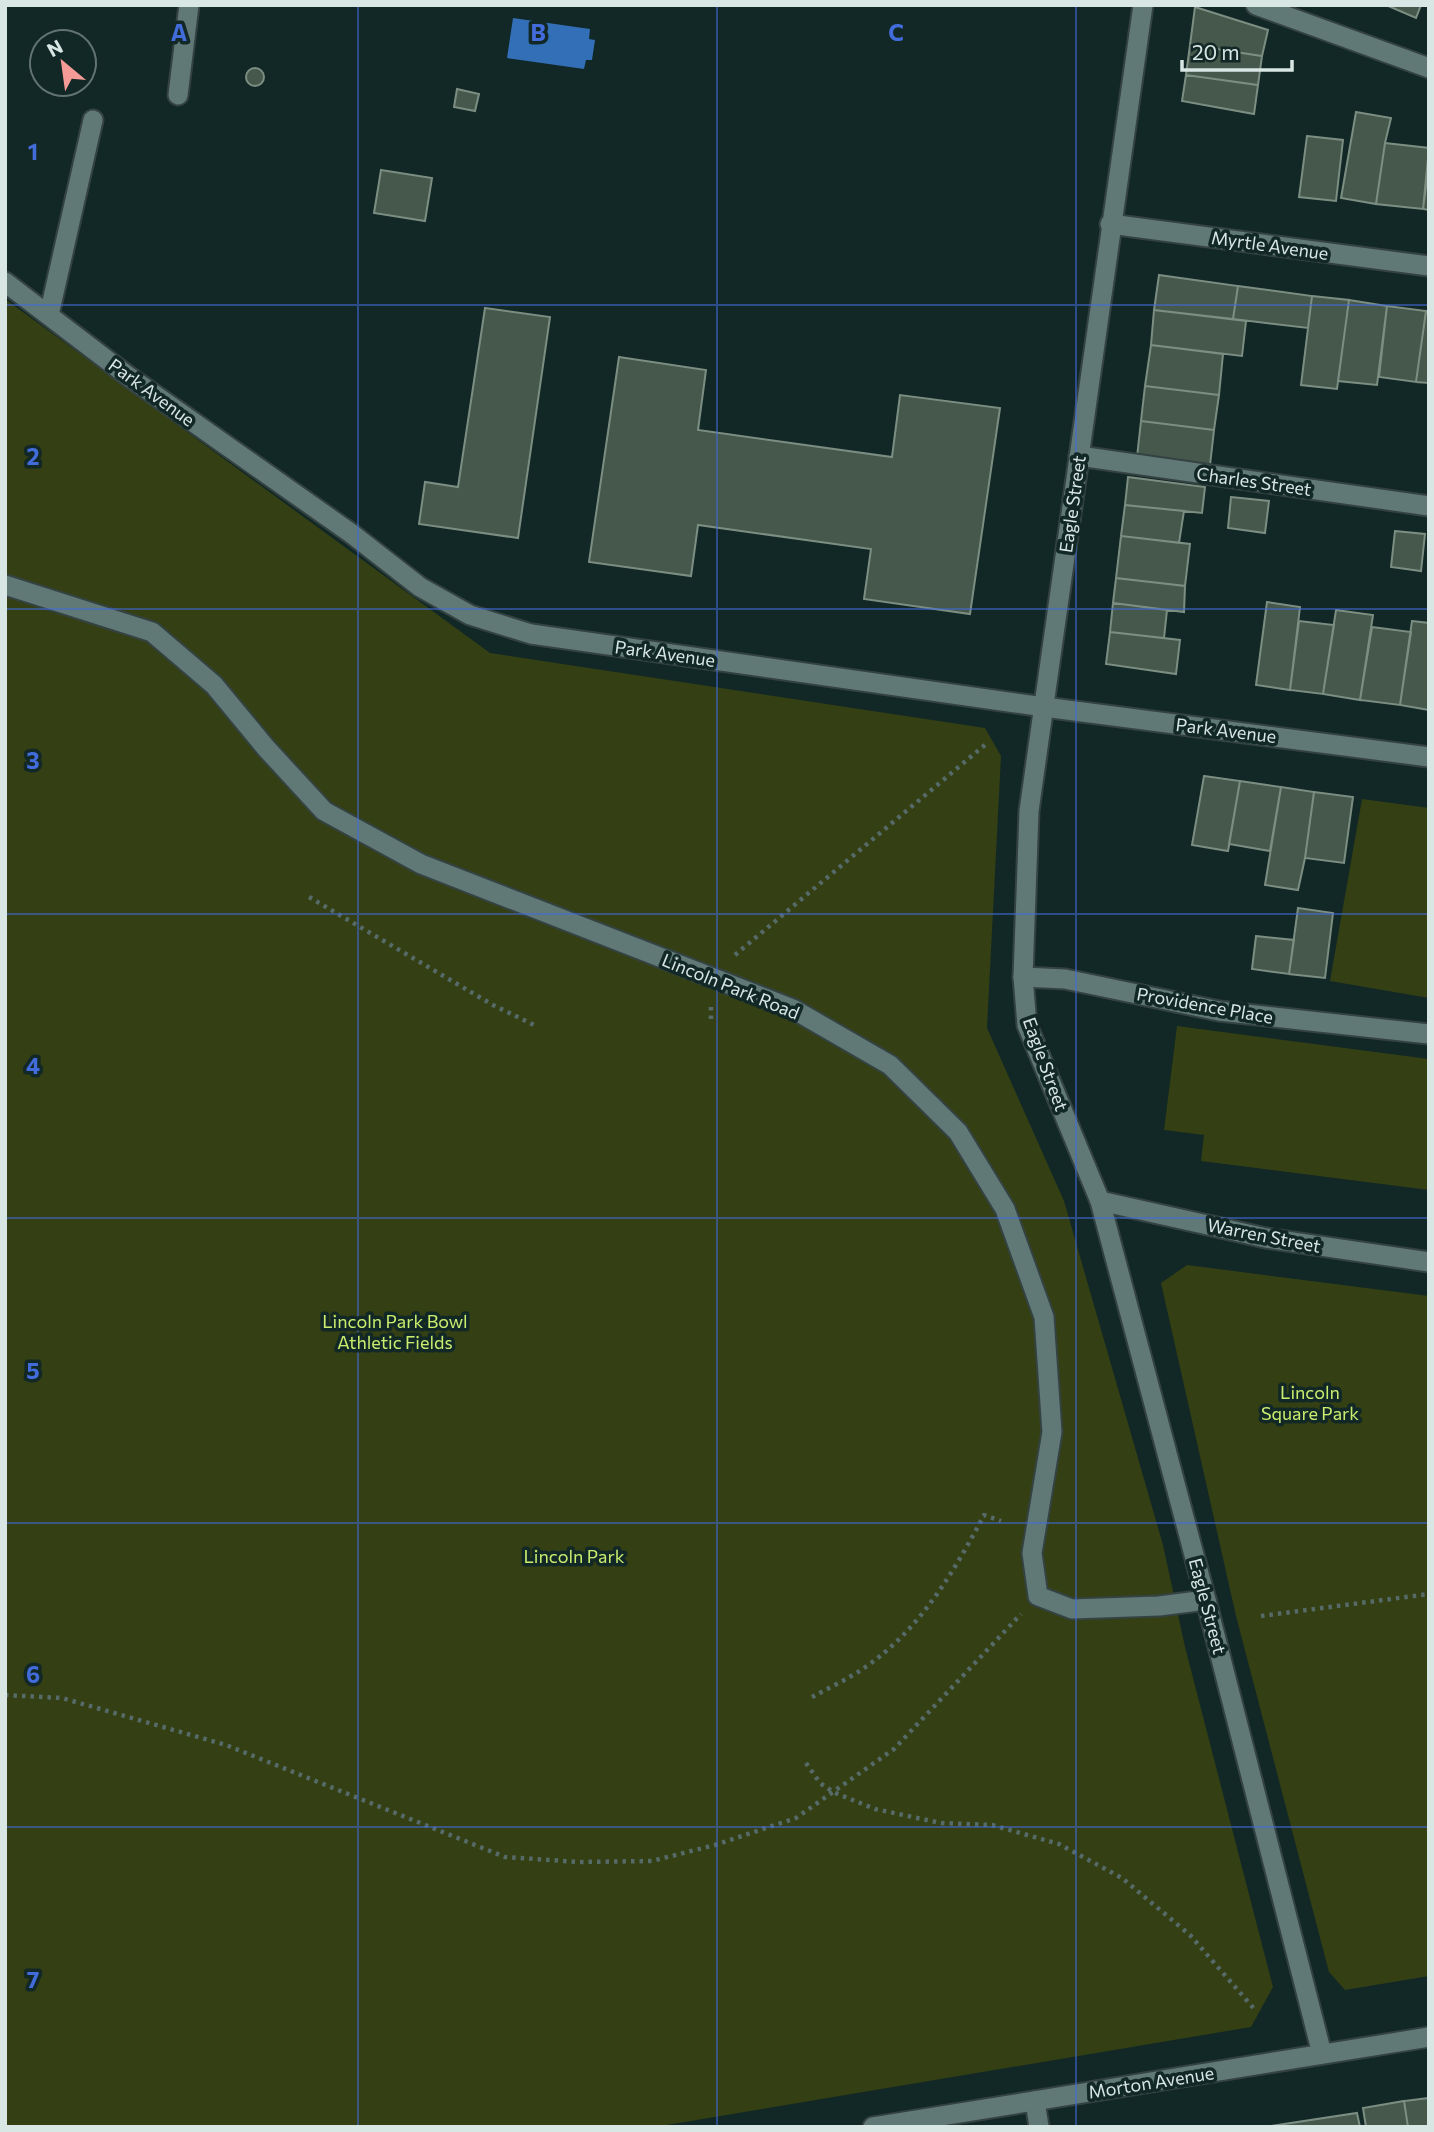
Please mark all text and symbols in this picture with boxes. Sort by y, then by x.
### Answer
text: A [171,18,188,46]
text: B [530,18,546,46]
text: C [888,18,904,46]
north arrow [28,28,98,98]
scale bar [1182,28,1292,72]
text: N [43,34,66,61]
text: 20 m [1192,39,1240,64]
text: 1 [28,137,38,165]
street label: Myrtle Avenue [1210,226,1330,264]
street label: Park Avenue [105,353,199,431]
text: 2 [26,442,40,470]
street label: Eagle Street [1054,454,1090,554]
street label: Charles Street [1195,462,1313,500]
street label: Park Avenue [613,635,717,671]
street label: Park Avenue [1174,713,1278,747]
text: 3 [26,746,40,774]
street label: Lincoln Park Road [659,948,803,1024]
street label: Providence Place [1135,982,1275,1028]
street label: Eagle Street [1019,1014,1073,1114]
text: 4 [26,1051,40,1079]
street label: Warren Street [1205,1213,1323,1257]
park label: Lincoln Park Bowl Athletic Fields [322,1310,468,1353]
text: 5 [26,1356,40,1384]
park label: Lincoln Square Park [1261,1381,1359,1424]
park label: Lincoln Park [524,1545,625,1567]
street label: Eagle Street [1185,1556,1231,1656]
text: 6 [26,1660,40,1688]
text: 7 [27,1965,39,1993]
street label: Morton Avenue [1087,2061,1215,2103]

